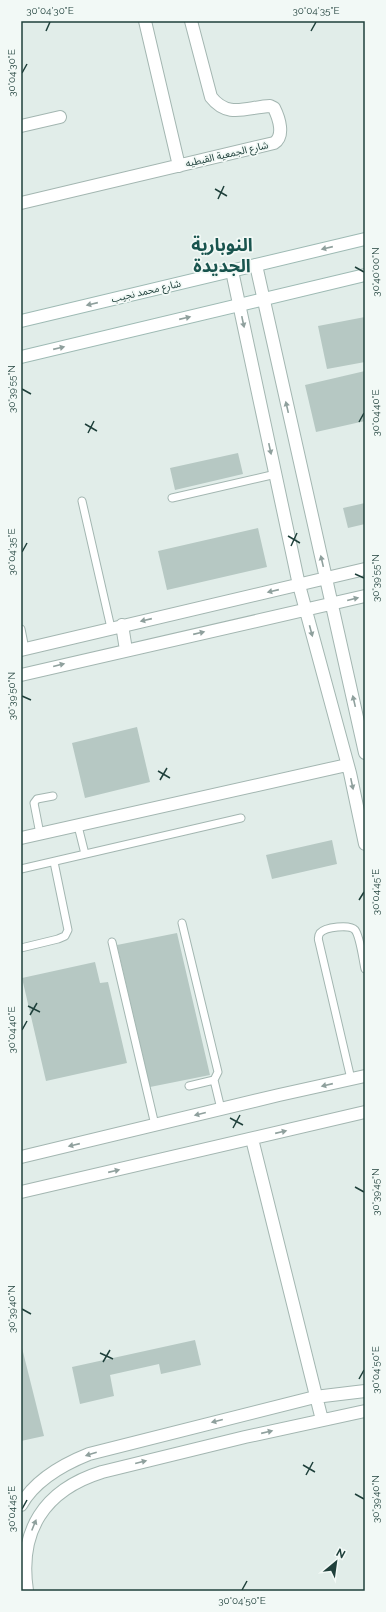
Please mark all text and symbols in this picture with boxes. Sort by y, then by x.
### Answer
text: 30°04'30"E [26,5,74,16]
text: 30°04'35"E [293,5,339,16]
text: 30°04'30"E [6,49,17,97]
street label: شارع الجمعية القبطيه [185,139,270,171]
district label: النوبارية الجديدة [191,234,253,276]
one-way arrow [321,245,333,251]
text: 30°40'00"N [370,247,381,297]
street label: شارع محمد نجيب [110,278,182,306]
one-way arrow [85,301,97,307]
one-way arrow [179,314,192,320]
one-way arrow [241,316,247,329]
one-way arrow [53,345,65,351]
text: 30°39'55"N [6,365,17,413]
text: 30°04'40"E [370,389,381,437]
one-way arrow [284,401,290,413]
one-way arrow [268,443,274,456]
text: 30°04'35"E [6,529,17,575]
text: 30°39'55"N [370,554,381,602]
one-way arrow [319,555,325,567]
one-way arrow [266,589,279,595]
one-way arrow [347,595,360,601]
one-way arrow [140,617,152,623]
one-way arrow [308,625,314,637]
one-way arrow [193,629,205,635]
one-way arrow [53,662,65,668]
text: 30°39'50"N [6,672,17,720]
one-way arrow [350,695,356,708]
one-way arrow [349,777,355,790]
text: 30°04'45"E [370,869,381,915]
text: 30°04'40"E [6,1006,17,1054]
one-way arrow [321,1082,333,1088]
one-way arrow [194,1112,207,1118]
one-way arrow [275,1129,287,1135]
one-way arrow [68,1142,80,1148]
one-way arrow [108,1168,120,1174]
text: 30°39'45"N [370,1168,381,1216]
text: 30°39'40"N [6,1285,17,1333]
text: 30°04'50"E [370,1346,381,1394]
one-way arrow [211,1419,223,1425]
one-way arrow [262,1429,274,1435]
one-way arrow [85,1451,97,1457]
one-way arrow [135,1459,147,1465]
text: 30°39'40"N [370,1475,381,1523]
text: 30°04'45"E [6,1486,17,1532]
one-way arrow [31,1520,37,1531]
north arrow [316,1542,356,1582]
text: N [334,1546,347,1561]
text: 30°04'50"E [218,1595,266,1606]

